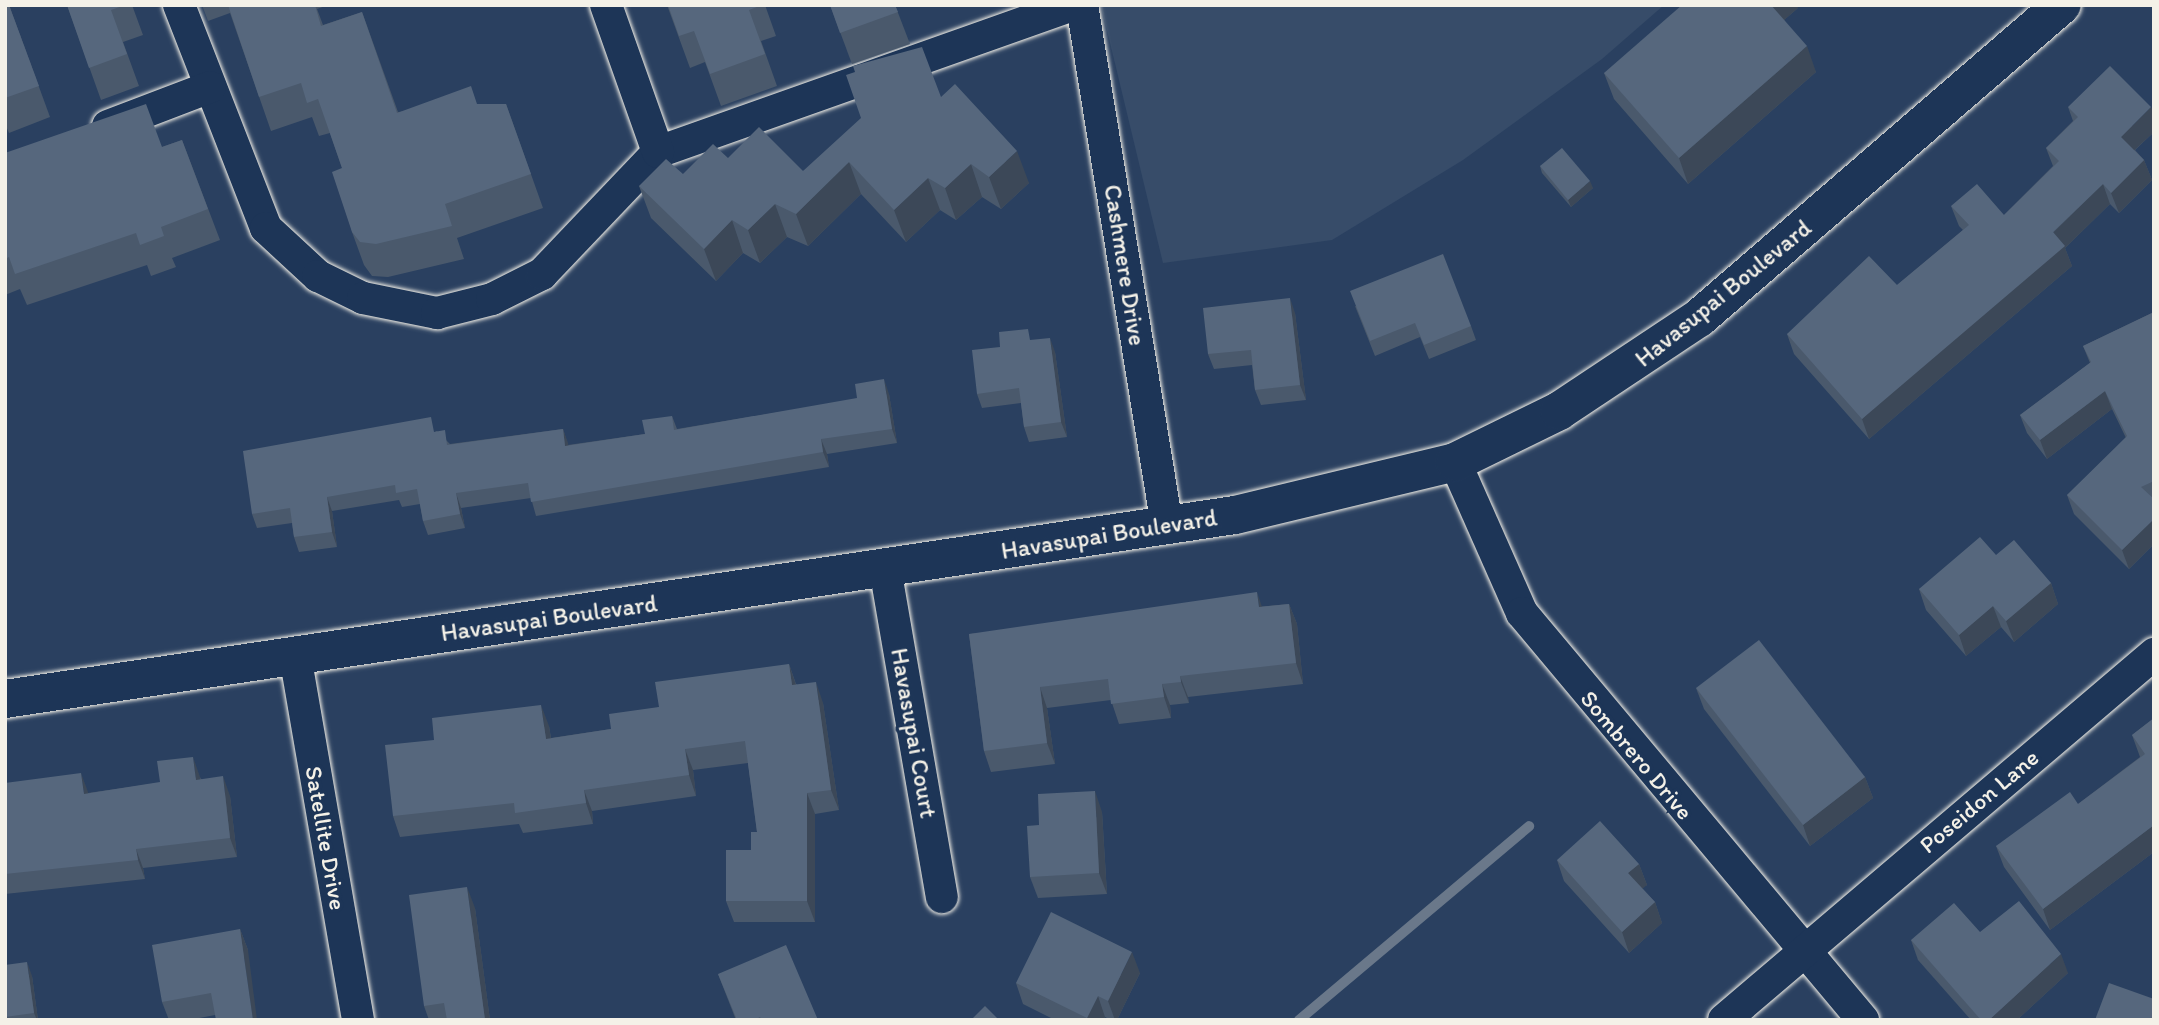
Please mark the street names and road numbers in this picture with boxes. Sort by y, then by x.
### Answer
street label: Cashmere Drive [1098,182,1152,348]
street label: Havasupai Boulevard [1629,213,1817,373]
street label: Havasupai Boulevard [999,503,1219,565]
street label: Havasupai Boulevard [439,589,659,647]
street label: Havasupai Court [885,646,943,820]
street label: Sombrero Drive [1574,684,1700,826]
street label: Poseidon Lane [1913,743,2045,859]
street label: Satellite Drive [299,764,353,912]

